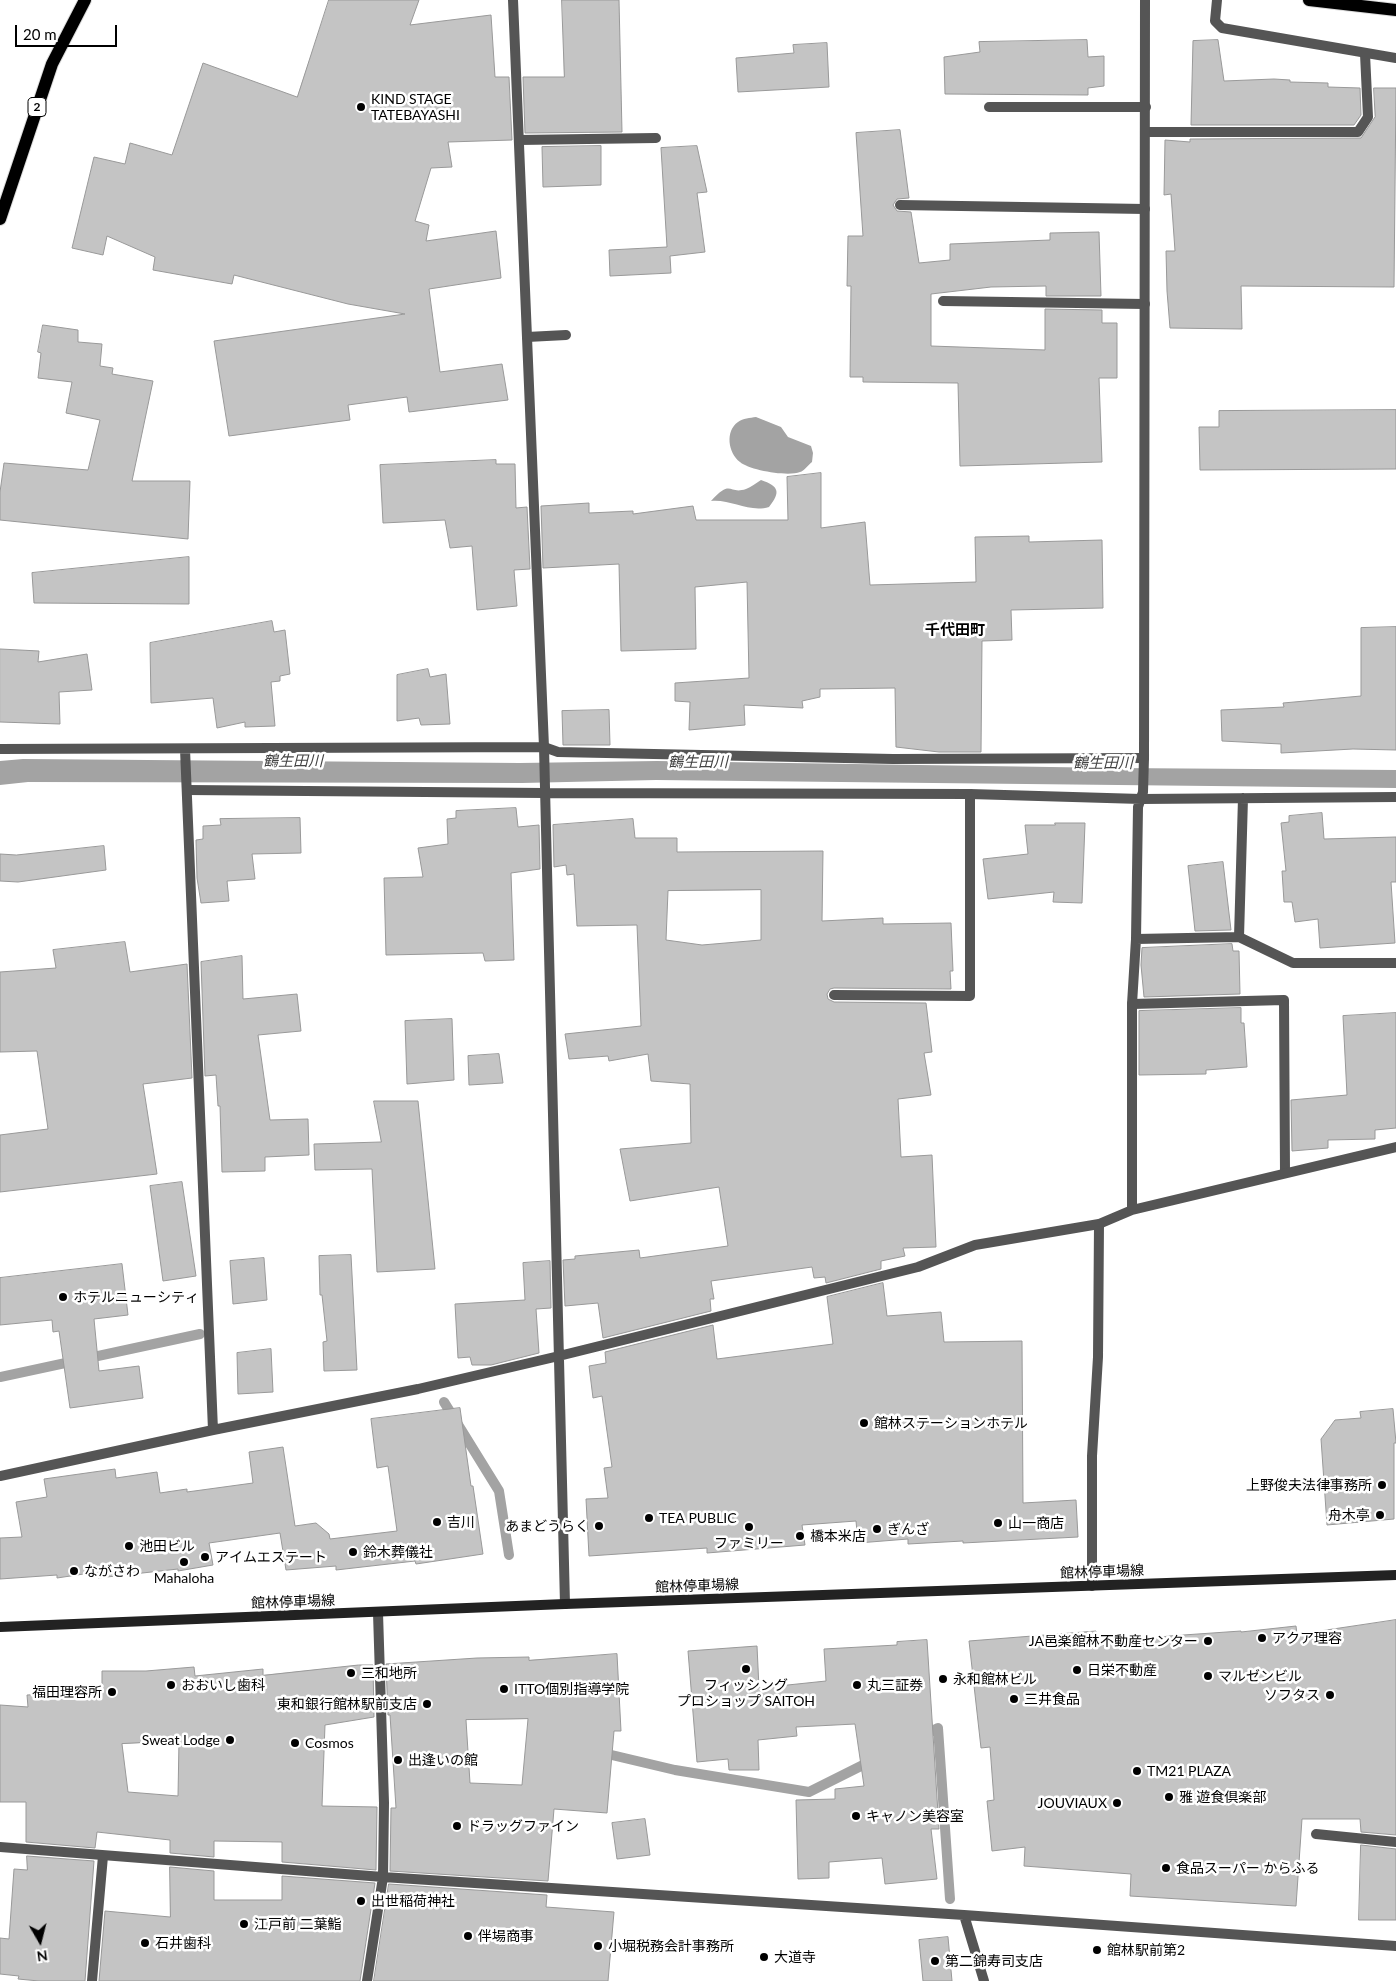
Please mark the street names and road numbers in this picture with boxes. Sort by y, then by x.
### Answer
road number: 2 [28,98,46,116]
street label: 館林停車場線 [1060,1562,1144,1582]
street label: 館林停車場線 [655,1576,739,1596]
street label: 館林停車場線 [251,1592,335,1612]

